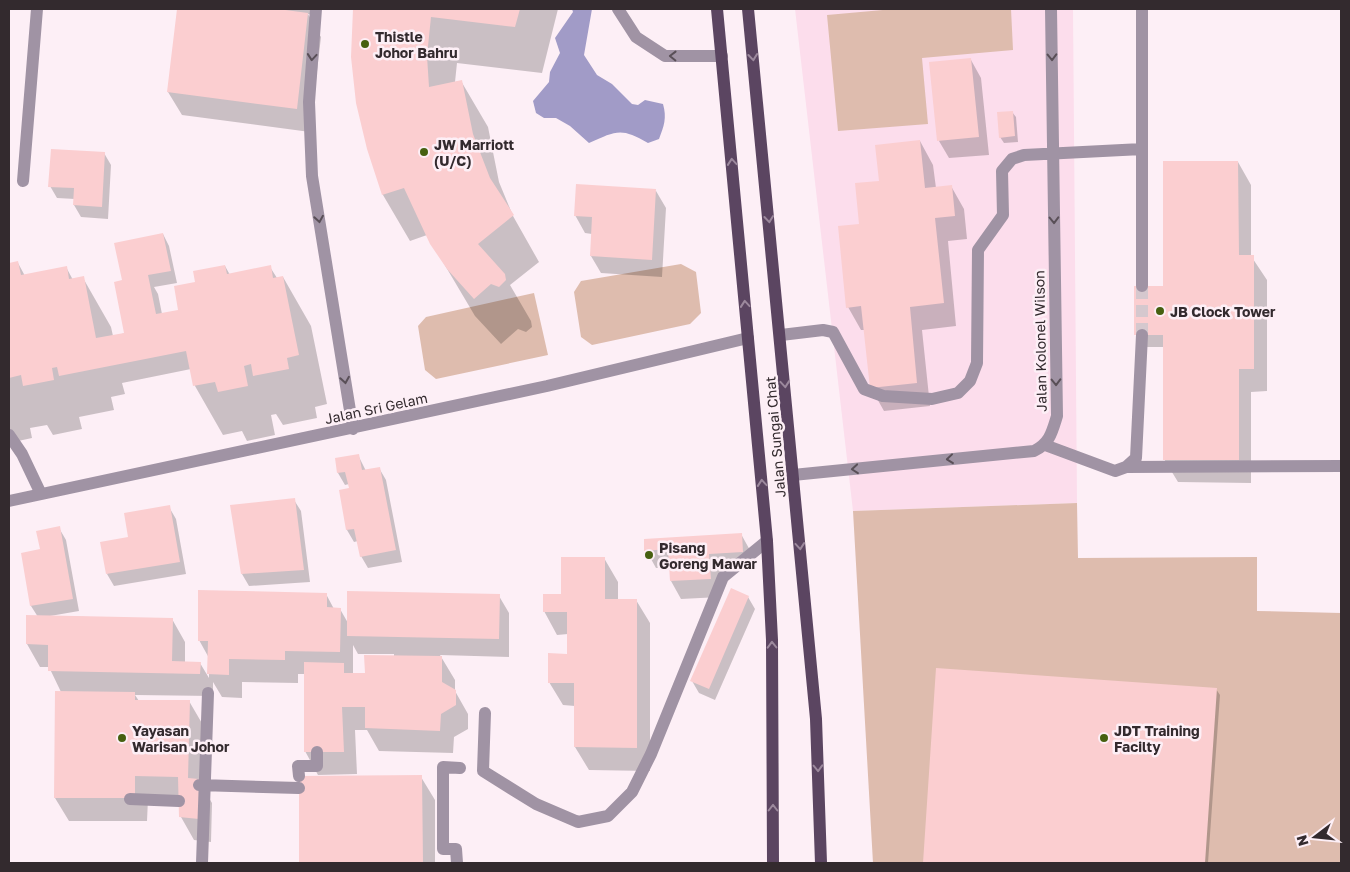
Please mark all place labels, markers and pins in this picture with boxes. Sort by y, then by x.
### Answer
place label: Thistle Johor Bahru [375,28,457,61]
marker: Thistle Johor Bahru [359,38,371,50]
place label: JW Marriott (U/C) [434,136,515,169]
marker: JW Marriott (U/C) [418,146,430,158]
place label: JB Clock Tower [1170,303,1276,320]
marker: JB Clock Tower [1154,305,1166,317]
place label: Pisang Goreng Mawar [659,539,758,572]
marker: Pisang Goreng Mawar [643,549,655,561]
place label: Yayasan Warisan Johor [132,722,230,755]
place label: JDT Training Facilty [1114,722,1200,755]
marker: Yayasan Warisan Johor [116,732,128,744]
marker: JDT Training Facilty [1098,732,1110,744]

